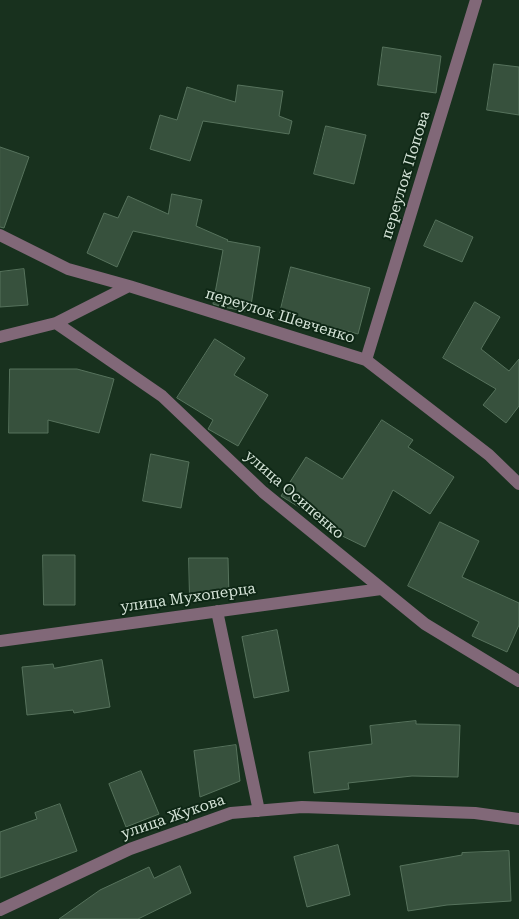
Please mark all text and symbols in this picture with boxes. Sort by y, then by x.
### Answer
street label: переулок Попова [378,109,434,241]
street label: переулок Шевченко [203,285,357,347]
street label: улица Осипенко [241,447,347,543]
street label: улица Мухоперца [119,580,257,616]
street label: улица Жукова [119,791,227,843]

